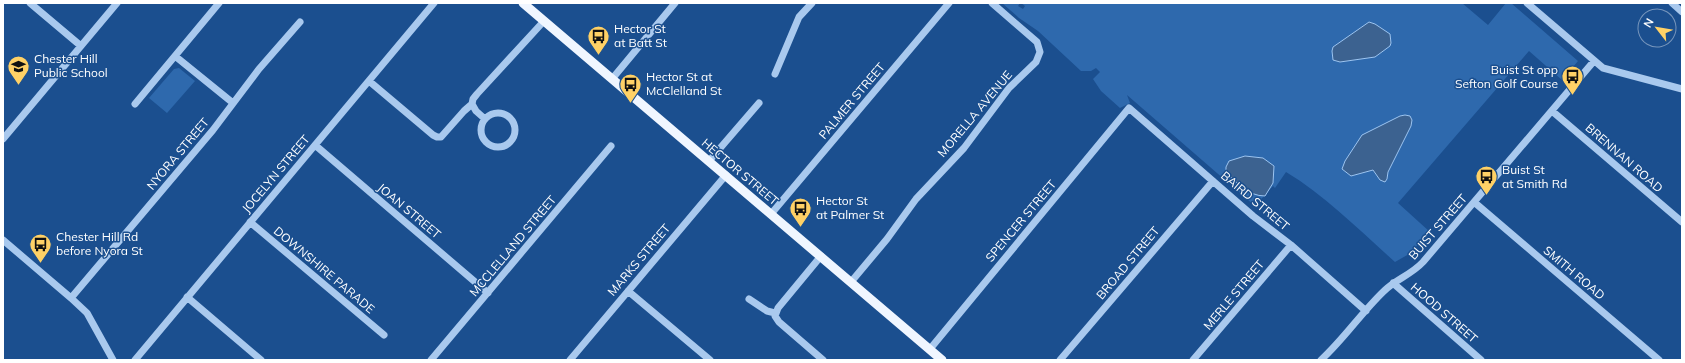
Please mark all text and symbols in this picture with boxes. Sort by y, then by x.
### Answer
north arrow [1637,8,1677,48]
text: N [1640,16,1657,30]
place label: Hector St at Batt St [614,21,667,50]
bus stop icon: Hector St at Batt St [586,23,612,56]
place label: Chester Hill Public School [34,51,108,80]
school or university icon: Chester Hill Public School [6,53,32,86]
street label: PALMER STREET [815,59,888,142]
place label: Buist St opp Sefton Golf Course [1455,62,1558,91]
bus stop icon: Buist St opp Sefton Golf Course [1560,64,1586,97]
street label: MORELLA AVENUE [934,67,1015,160]
place label: Hector St at McClelland St [646,69,722,98]
bus stop icon: Hector St at McClelland St [618,71,644,104]
street label: NYORA STREET [143,114,212,193]
street label: BRENNAN ROAD [1583,120,1666,195]
street label: JOCELYN STREET [239,131,313,216]
street label: HECTOR STREET [699,135,782,209]
place label: Buist St at Smith Rd [1502,162,1567,191]
bus stop icon: Buist St at Smith Rd [1474,164,1500,197]
street label: BAIRD STREET [1218,168,1293,234]
street label: SPENCER STREET [982,176,1060,265]
street label: JOAN STREET [375,180,445,242]
street label: BUIST STREET [1405,190,1471,262]
street label: MCCLELLAND STREET [466,192,560,299]
place label: Hector St at Palmer St [816,193,884,222]
bus stop icon: Hector St at Palmer St [788,195,814,228]
street label: MARKS STREET [604,220,674,299]
street label: DOWNSHIRE PARADE [271,223,378,316]
street label: BROAD STREET [1093,223,1163,302]
place label: Chester Hill Rd before Nyora St [56,229,143,258]
bus stop icon: Chester Hill Rd before Nyora St [27,231,53,264]
street label: SMITH ROAD [1541,243,1608,303]
street label: MERLE STREET [1200,256,1268,333]
street label: HOOD STREET [1408,279,1481,346]

